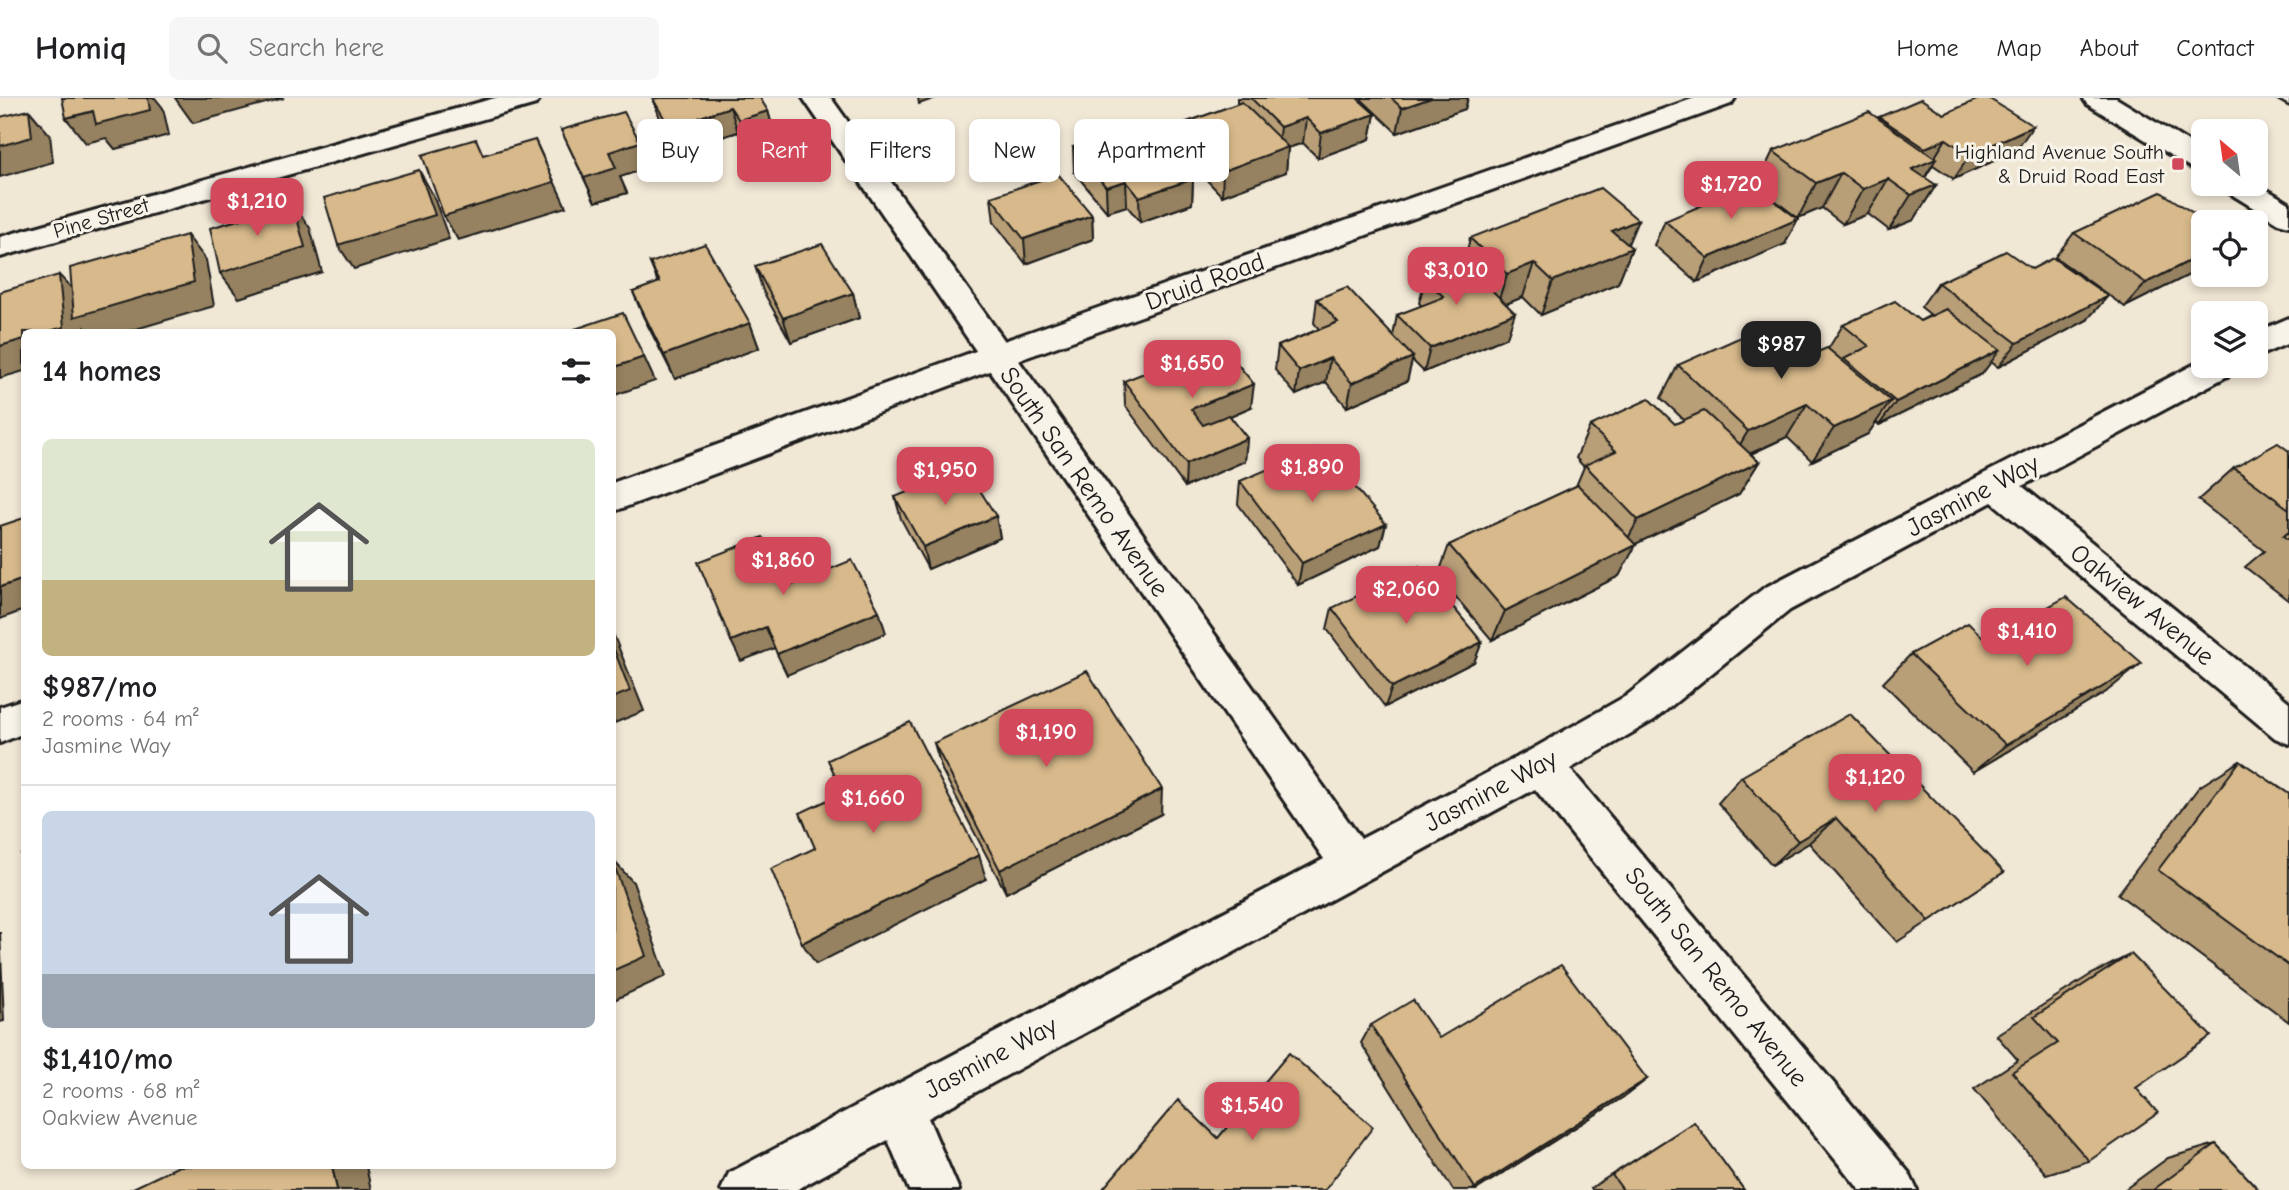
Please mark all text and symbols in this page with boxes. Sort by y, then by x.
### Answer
search box [169,17,659,80]
text: Homiq [35,29,127,67]
icon: search [193,29,231,67]
text: Search here [249,33,384,63]
text: Home [1897,34,1958,62]
text: Map [1996,34,2042,62]
text: About [2080,34,2138,62]
text: Contact [2176,34,2254,62]
chip: Buy [637,119,723,182]
chip: Rent [737,119,831,182]
chip: Filters [845,119,955,182]
chip: New [969,119,1060,182]
chip: Apartment [1074,119,1229,182]
north arrow [2191,119,2268,196]
map controls [2191,119,2268,378]
place label: Highland Avenue South & Druid Road East [1955,140,2165,188]
marker: Highland Avenue South & Druid Road East [2170,156,2186,172]
pin: $1,720 [1674,162,1788,221]
text: $1,720 [1700,170,1762,197]
pin: $1,210 [200,178,314,238]
text: $1,210 [227,187,287,214]
street label: Pine Street [50,193,152,243]
button: locate [2191,210,2268,287]
street label: Druid Road [1141,247,1269,317]
pin: $3,010 [1399,248,1513,307]
text: $3,010 [1424,256,1488,283]
button: layers [2191,301,2268,378]
pin: $987 [1740,322,1822,381]
text: $987 [1757,330,1805,357]
pin: $1,650 [1135,341,1249,400]
text: $1,650 [1160,349,1224,376]
icon: filters [557,352,595,390]
text: 14 homes [42,354,161,389]
street label: South San Remo Avenue [993,361,1175,603]
pin: $1,890 [1255,444,1369,504]
pin: $1,950 [888,448,1002,507]
street label: Jasmine Way [1902,448,2045,543]
text: $1,890 [1280,453,1344,480]
text: $1,950 [913,456,977,483]
icon: home [256,484,382,610]
pin: $1,860 [726,538,840,597]
street label: Oakview Avenue [2064,538,2220,672]
text: $1,860 [751,546,815,573]
pin: $2,060 [1349,566,1463,626]
text: $2,060 [1372,575,1440,602]
pin: $1,410 [1970,608,2084,668]
text: $1,410 [1997,617,2057,644]
text: $987/mo [42,670,157,705]
text: 2 rooms · 64 m² [42,705,199,732]
pin: $1,190 [989,710,1103,769]
text: $1,190 [1015,718,1077,745]
text: Jasmine Way [42,732,171,759]
street label: Jasmine Way [1420,743,1563,838]
pin: $1,120 [1818,754,1932,814]
text: $1,120 [1845,763,1905,790]
pin: $1,660 [816,776,930,835]
text: $1,660 [841,784,905,811]
icon: home [256,856,382,982]
street label: South San Remo Avenue [1618,861,1814,1093]
street label: Jasmine Way [920,1010,1063,1105]
text: $1,410/mo [42,1042,173,1077]
text: 2 rooms · 68 m² [42,1077,200,1104]
pin: $1,540 [1195,1082,1309,1142]
text: $1,540 [1220,1091,1284,1118]
text: Oakview Avenue [42,1104,198,1131]

